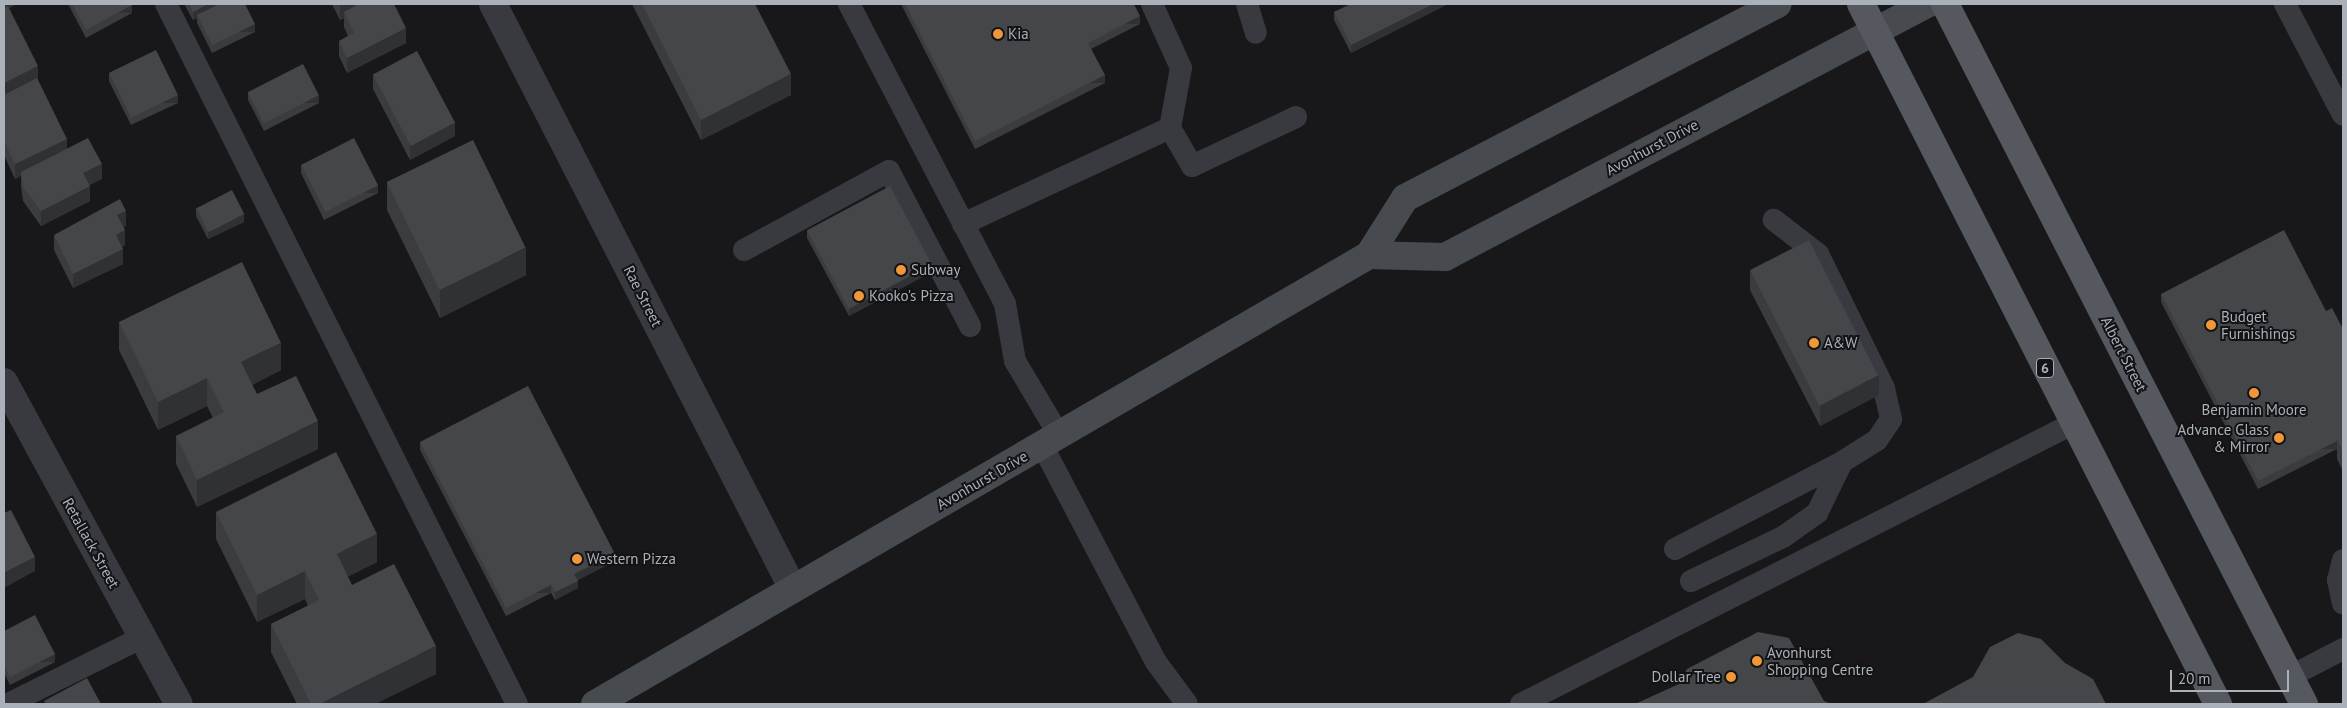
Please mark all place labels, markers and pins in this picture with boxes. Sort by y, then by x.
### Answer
place label: Kia [1008,25,1029,43]
marker: Kia [992,28,1004,40]
place label: Subway [911,261,960,279]
marker: Subway [895,264,907,276]
place label: Kooko's Pizza [869,287,954,305]
marker: Kooko's Pizza [853,290,865,302]
place label: Budget Furnishings [2221,307,2295,342]
marker: Budget Furnishings [2205,319,2217,331]
place label: A&W [1824,334,1857,352]
marker: A&W [1808,337,1820,349]
marker: Benjamin Moore [2248,387,2260,399]
place label: Benjamin Moore [2201,401,2307,419]
place label: Advance Glass & Mirror [2178,420,2269,455]
marker: Advance Glass & Mirror [2273,432,2285,444]
place label: Western Pizza [587,550,676,568]
marker: Western Pizza [571,553,583,565]
place label: Avonhurst Shopping Centre [1767,643,1873,678]
marker: Avonhurst Shopping Centre [1751,655,1763,667]
place label: Dollar Tree [1651,668,1721,686]
marker: Dollar Tree [1725,671,1737,683]

